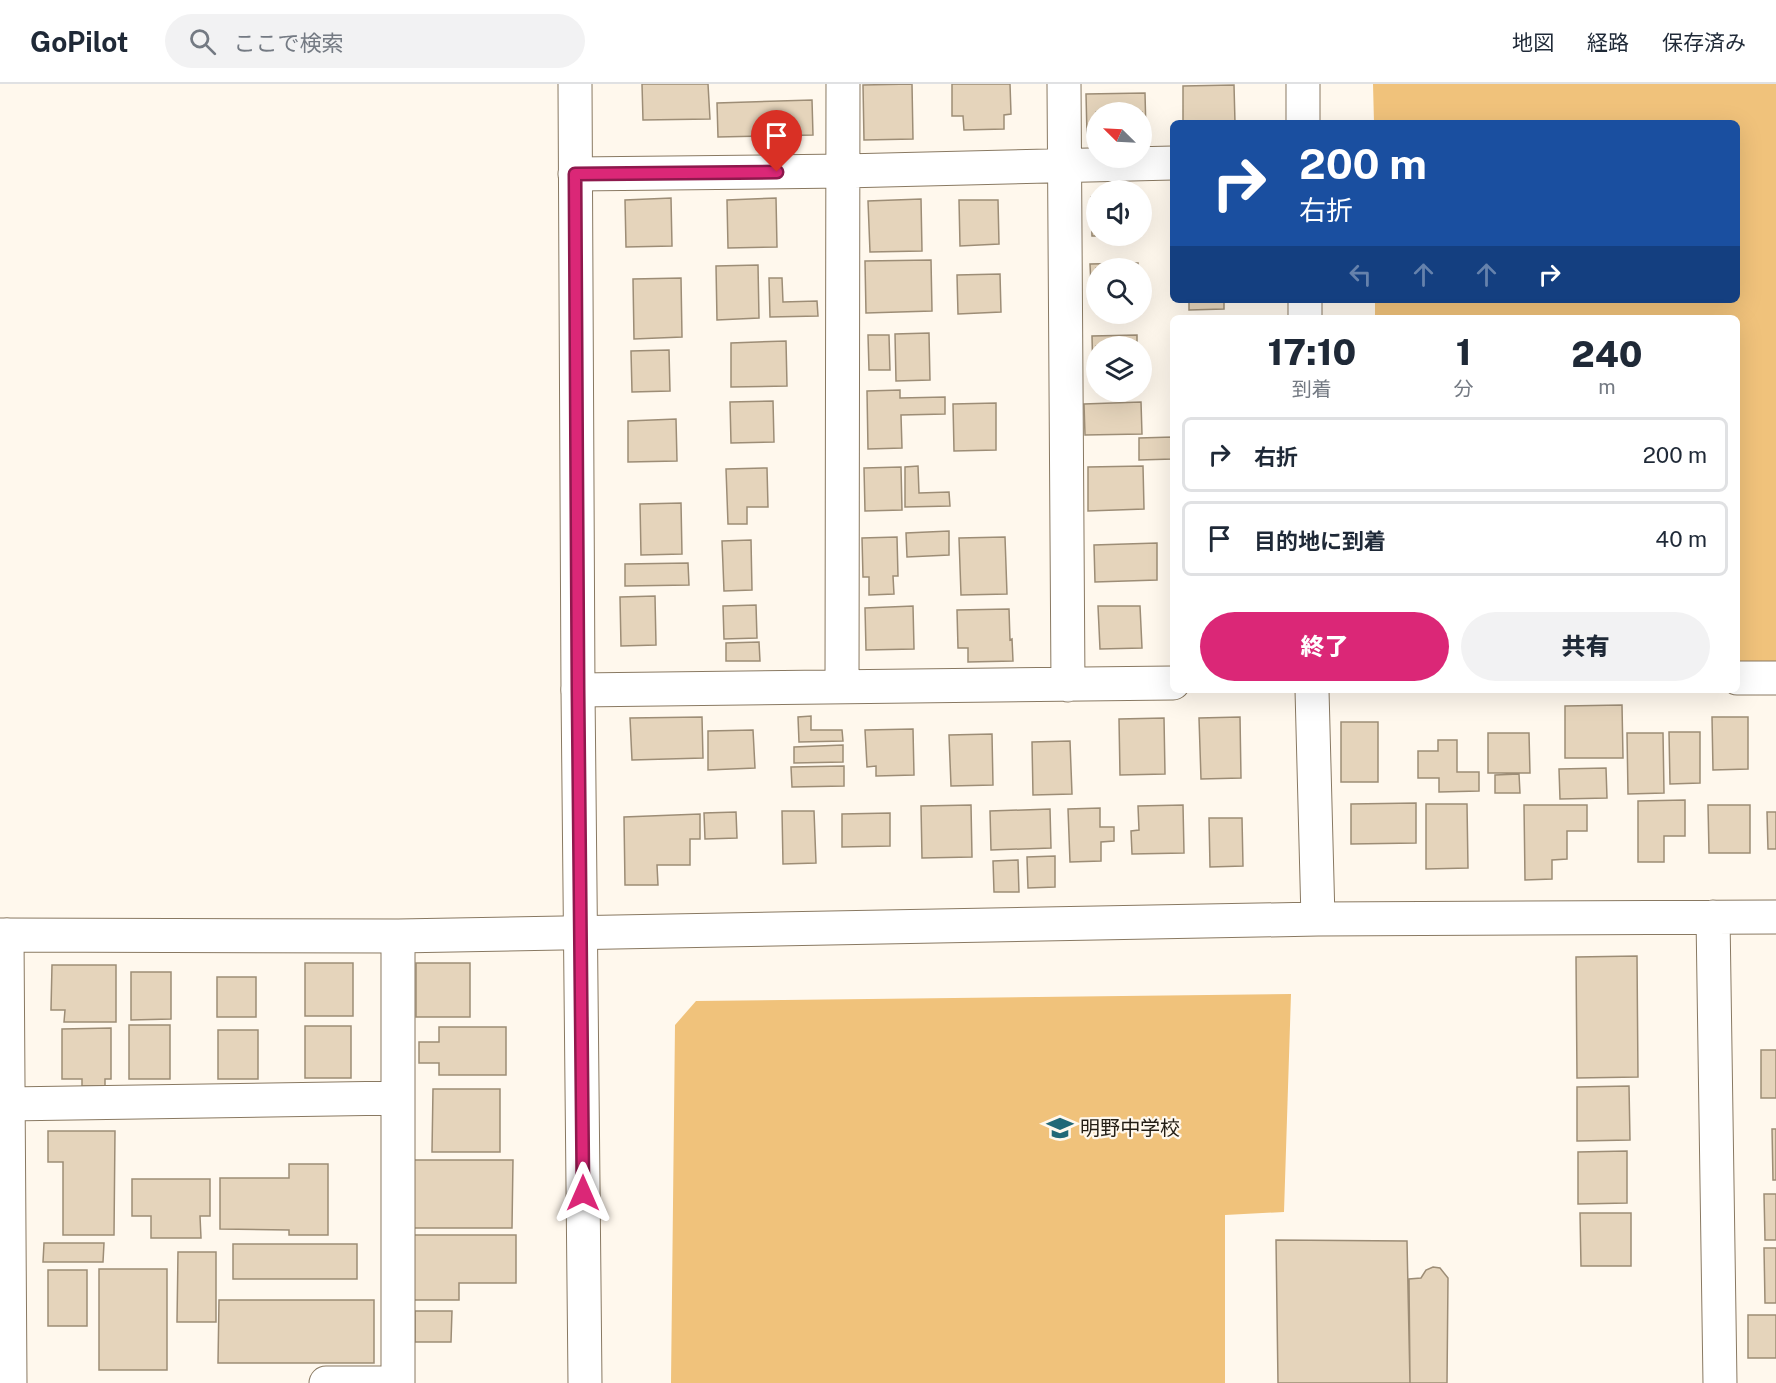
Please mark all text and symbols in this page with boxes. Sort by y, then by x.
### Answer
search box [165,14,585,68]
text: GoPilot [30,25,129,58]
icon: search [186,25,219,58]
text: ここで検索 [234,30,344,56]
text: 地図 [1512,30,1554,55]
text: 経路 [1587,30,1629,55]
text: 保存済み [1662,30,1746,55]
north arrow [1086,102,1152,168]
map controls [1086,102,1152,402]
pin [751,110,802,172]
icon: arrive [760,119,793,152]
text: 200 m [1299,139,1427,188]
icon: right [1200,144,1278,222]
button: sound [1086,180,1152,246]
text: 右折 [1299,194,1353,226]
button: search [1086,258,1152,324]
icon: left [1344,258,1377,291]
icon: ahead [1407,258,1440,291]
icon: ahead [1470,258,1503,291]
icon: right [1533,258,1566,291]
text: 17:10 [1267,331,1356,373]
text: 1 [1456,331,1472,373]
text: 240 [1571,333,1642,375]
button: layers [1086,336,1152,402]
text: m [1598,375,1615,399]
text: 到着 [1292,377,1332,401]
text: 分 [1454,377,1474,401]
icon: right [1203,438,1236,471]
text: 200 m [1643,442,1707,468]
text: 右折 [1254,444,1298,470]
icon: arrive [1203,522,1236,555]
text: 40 m [1655,526,1707,552]
text: 目的地に到着 [1254,528,1386,554]
button: 終了 [1200,612,1449,681]
button: 共有 [1461,612,1710,681]
school or university icon: 明野中学校 [1045,1113,1075,1143]
place label: 明野中学校 [1080,1116,1180,1140]
position arrow [551,1161,615,1225]

